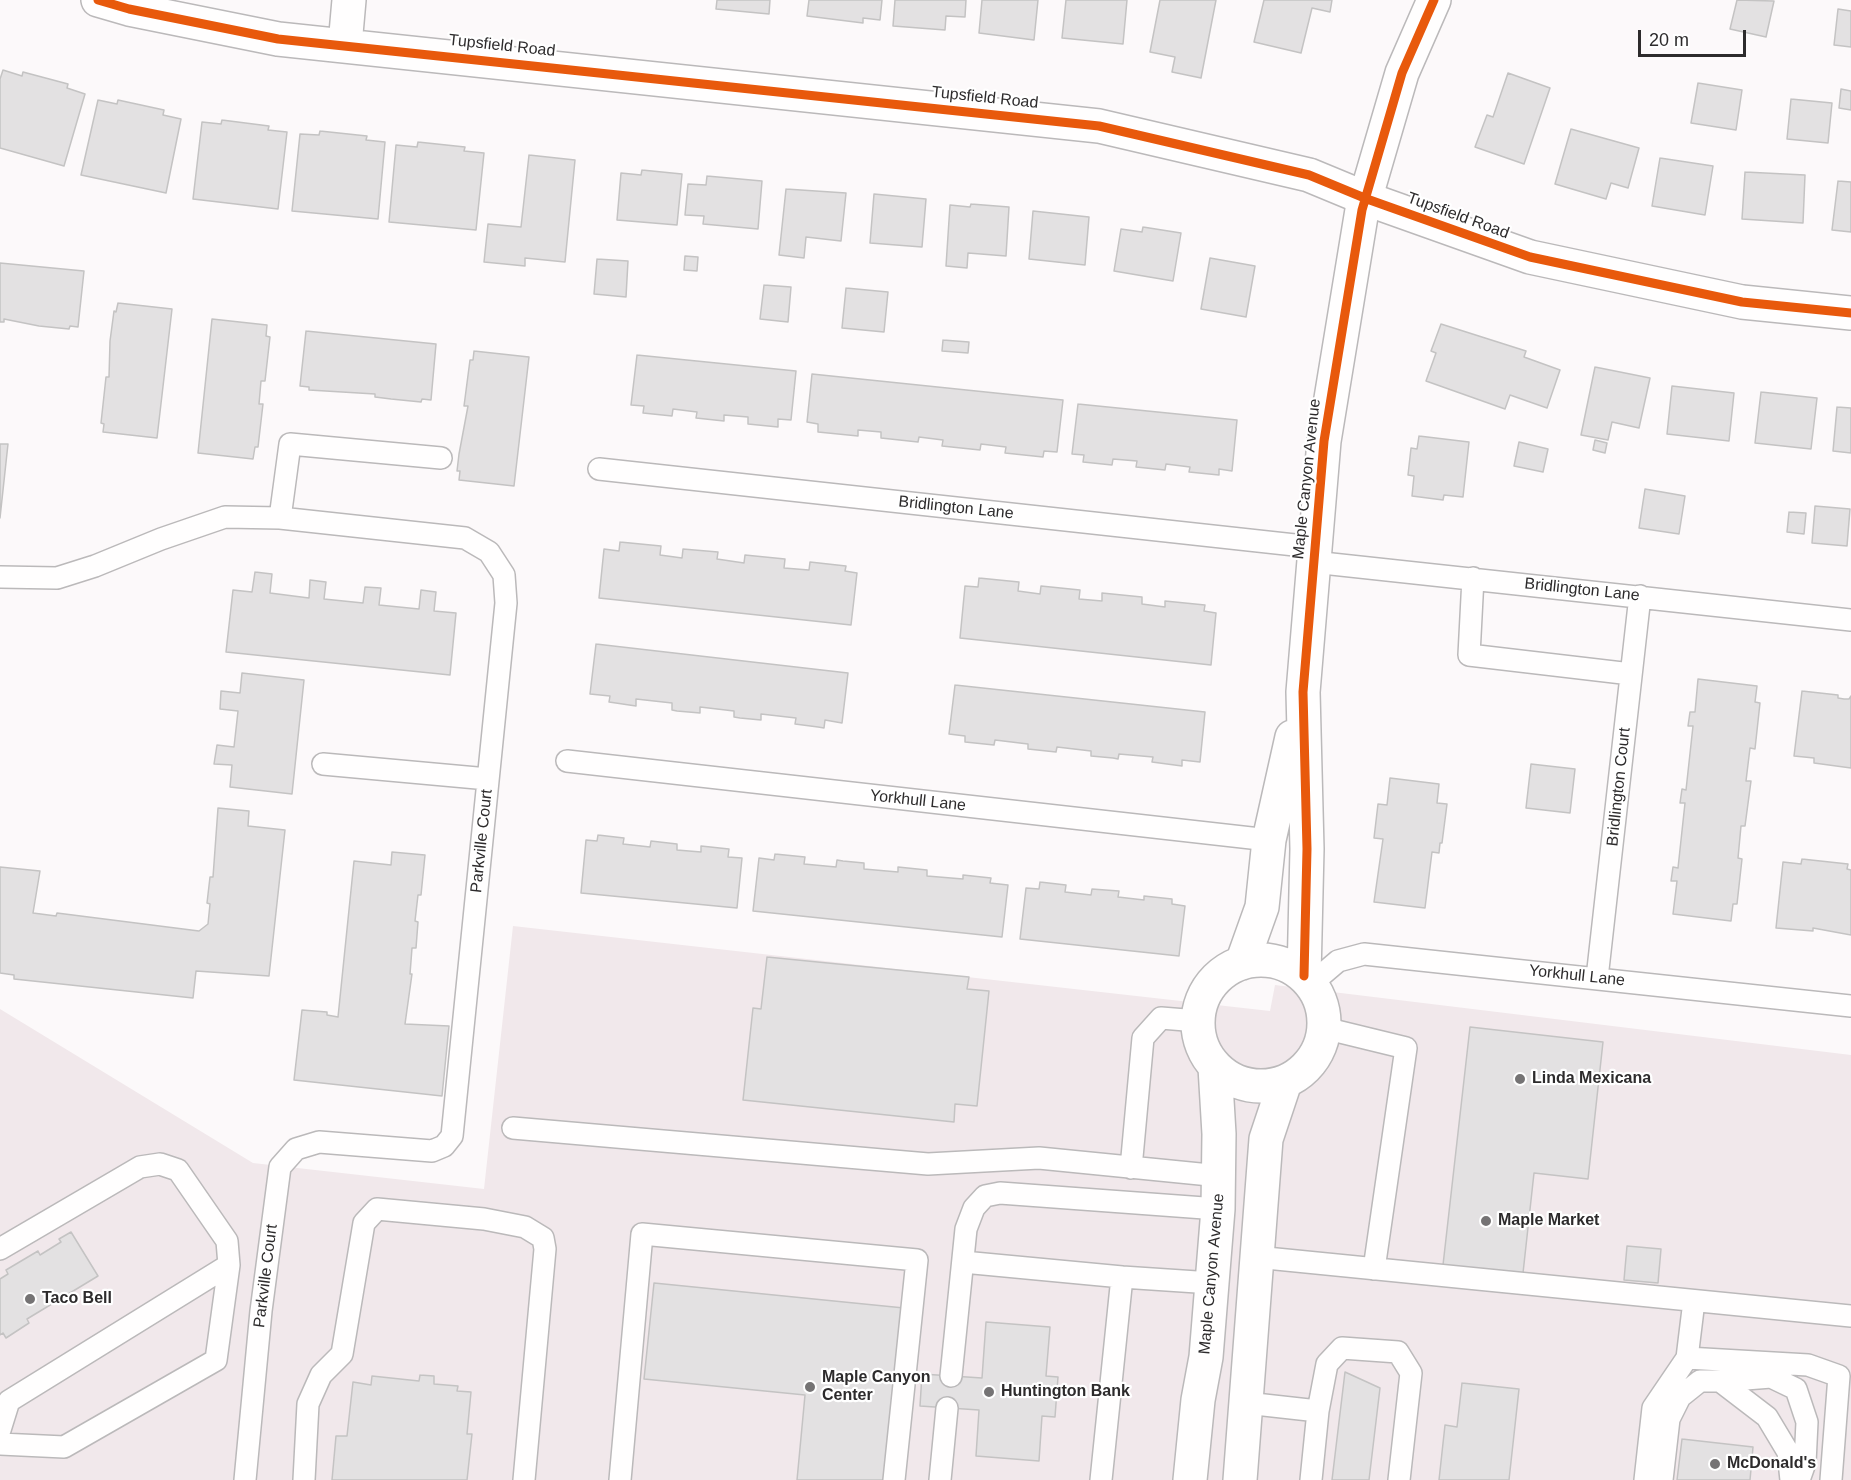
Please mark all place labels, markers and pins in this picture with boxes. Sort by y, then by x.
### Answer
place label: Linda Mexicana [1532,1069,1651,1089]
marker: Linda Mexicana [1513,1072,1527,1086]
place label: Maple Market [1498,1211,1599,1231]
marker: Maple Market [1479,1214,1493,1228]
place label: Taco Bell [42,1289,112,1309]
marker: Taco Bell [23,1292,37,1306]
place label: Maple Canyon Center [822,1368,930,1406]
marker: Maple Canyon Center [803,1380,817,1394]
place label: Huntington Bank [1001,1382,1130,1402]
marker: Huntington Bank [982,1385,996,1399]
place label: McDonald's [1727,1454,1816,1474]
marker: McDonald's [1708,1457,1722,1471]

